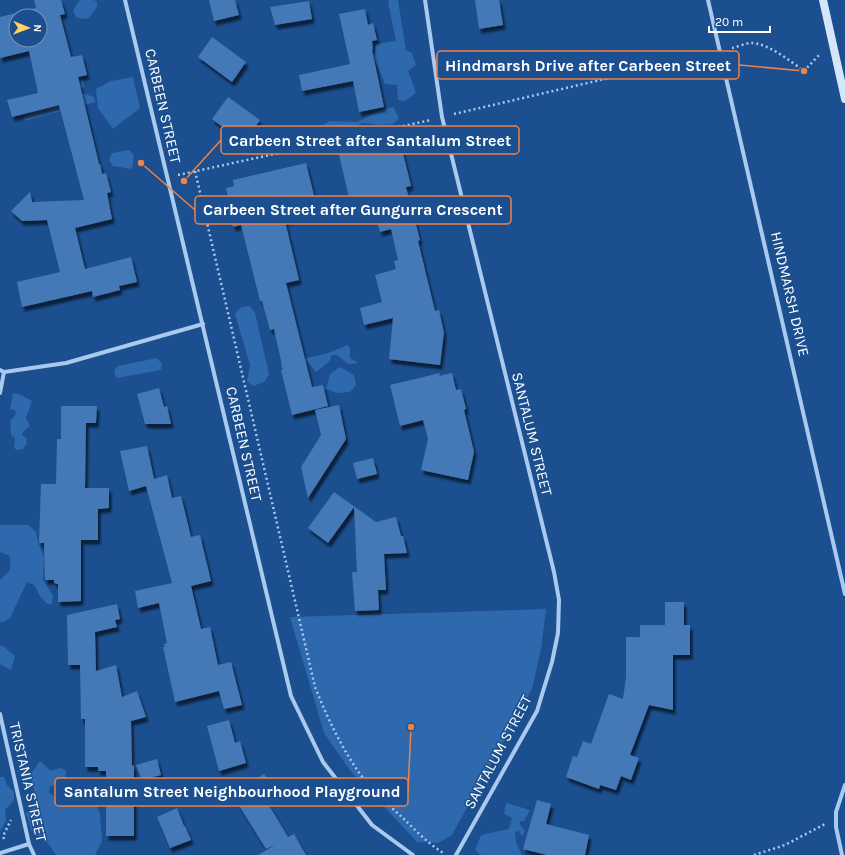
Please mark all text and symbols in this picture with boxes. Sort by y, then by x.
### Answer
north arrow [8,8,48,48]
scale bar [709,8,770,34]
text: 20 m [715,15,743,29]
text: N [31,24,44,32]
street label: CARBEEN STREET [141,47,185,166]
callout: Hindmarsh Drive after Carbeen Street [437,51,739,79]
text: Hindmarsh Drive after Carbeen Street [445,56,731,75]
callout: Carbeen Street after Santalum Street [221,126,519,154]
text: Carbeen Street after Santalum Street [229,131,511,150]
callout: Carbeen Street after Gungurra Crescent [195,196,511,224]
text: Carbeen Street after Gungurra Crescent [203,200,503,219]
street label: HINDMARSH DRIVE [767,230,813,358]
street label: SANTALUM STREET [508,370,556,498]
street label: CARBEEN STREET [222,385,266,504]
street label: SANTALUM STREET [460,691,536,812]
street label: TRISTANIA STREET [5,720,51,844]
callout: Santalum Street Neighbourhood Playground [55,778,408,806]
text: Santalum Street Neighbourhood Playground [63,782,401,801]

